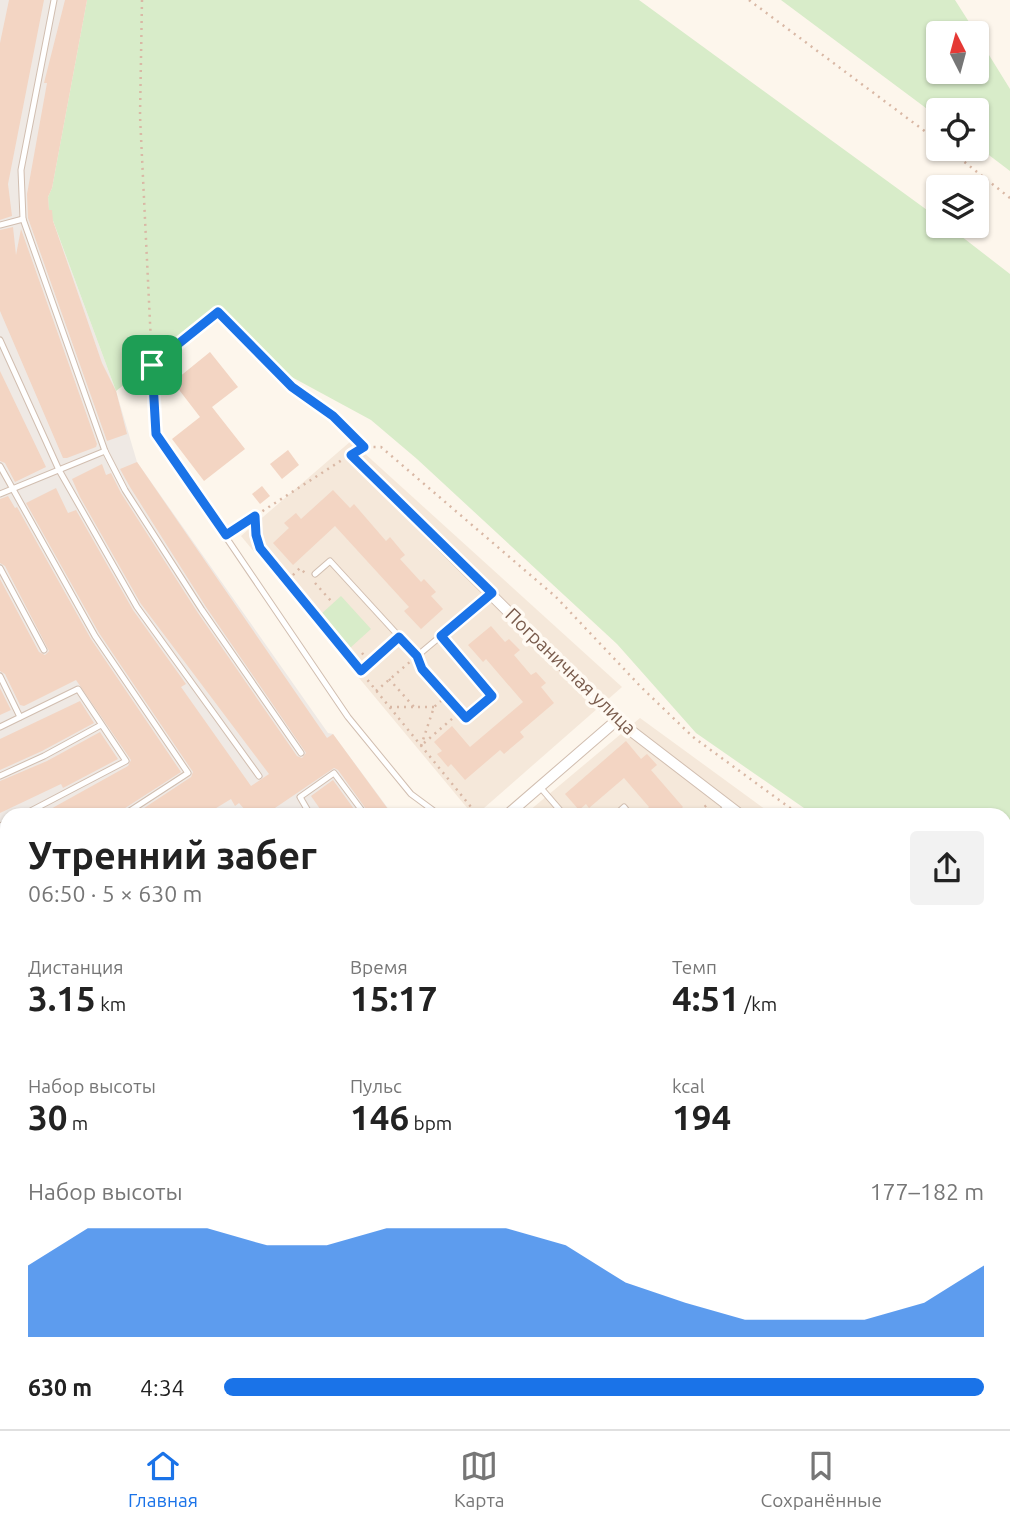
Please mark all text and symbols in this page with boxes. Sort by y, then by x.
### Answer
north arrow [926,21,989,84]
map controls [926,21,989,238]
button: locate [926,98,989,161]
button: layers [926,175,989,238]
pin [122,335,182,395]
icon: arrive [133,346,171,384]
street label: Пограничная улица [501,603,641,739]
button: share [910,831,984,905]
text: Утренний забег [28,834,317,876]
text: 06:50 · 5 × 630 m [28,881,202,906]
text: Дистанция [28,956,123,978]
text: Время [350,956,408,978]
text: Темп [672,956,717,978]
text: 3.15 [28,978,96,1018]
text: 15:17 [350,978,438,1018]
text: 4:51 [672,978,740,1018]
text: km [96,993,126,1015]
text: /km [740,993,777,1015]
text: Набор высоты [28,1075,156,1097]
text: Пульс [350,1075,402,1097]
text: kcal [672,1075,705,1097]
text: 30 [28,1097,67,1137]
text: 146 [350,1097,409,1137]
text: 194 [672,1097,731,1137]
text: m [67,1112,88,1134]
text: bpm [409,1112,452,1134]
text: Набор высоты [28,1179,183,1204]
text: 177–182 m [870,1179,984,1204]
text: 630 m [28,1375,92,1400]
text: 4:34 [140,1375,185,1400]
tab: Главная [128,1447,198,1511]
tab: Карта [454,1447,505,1511]
tab: Сохранённые [761,1447,882,1511]

